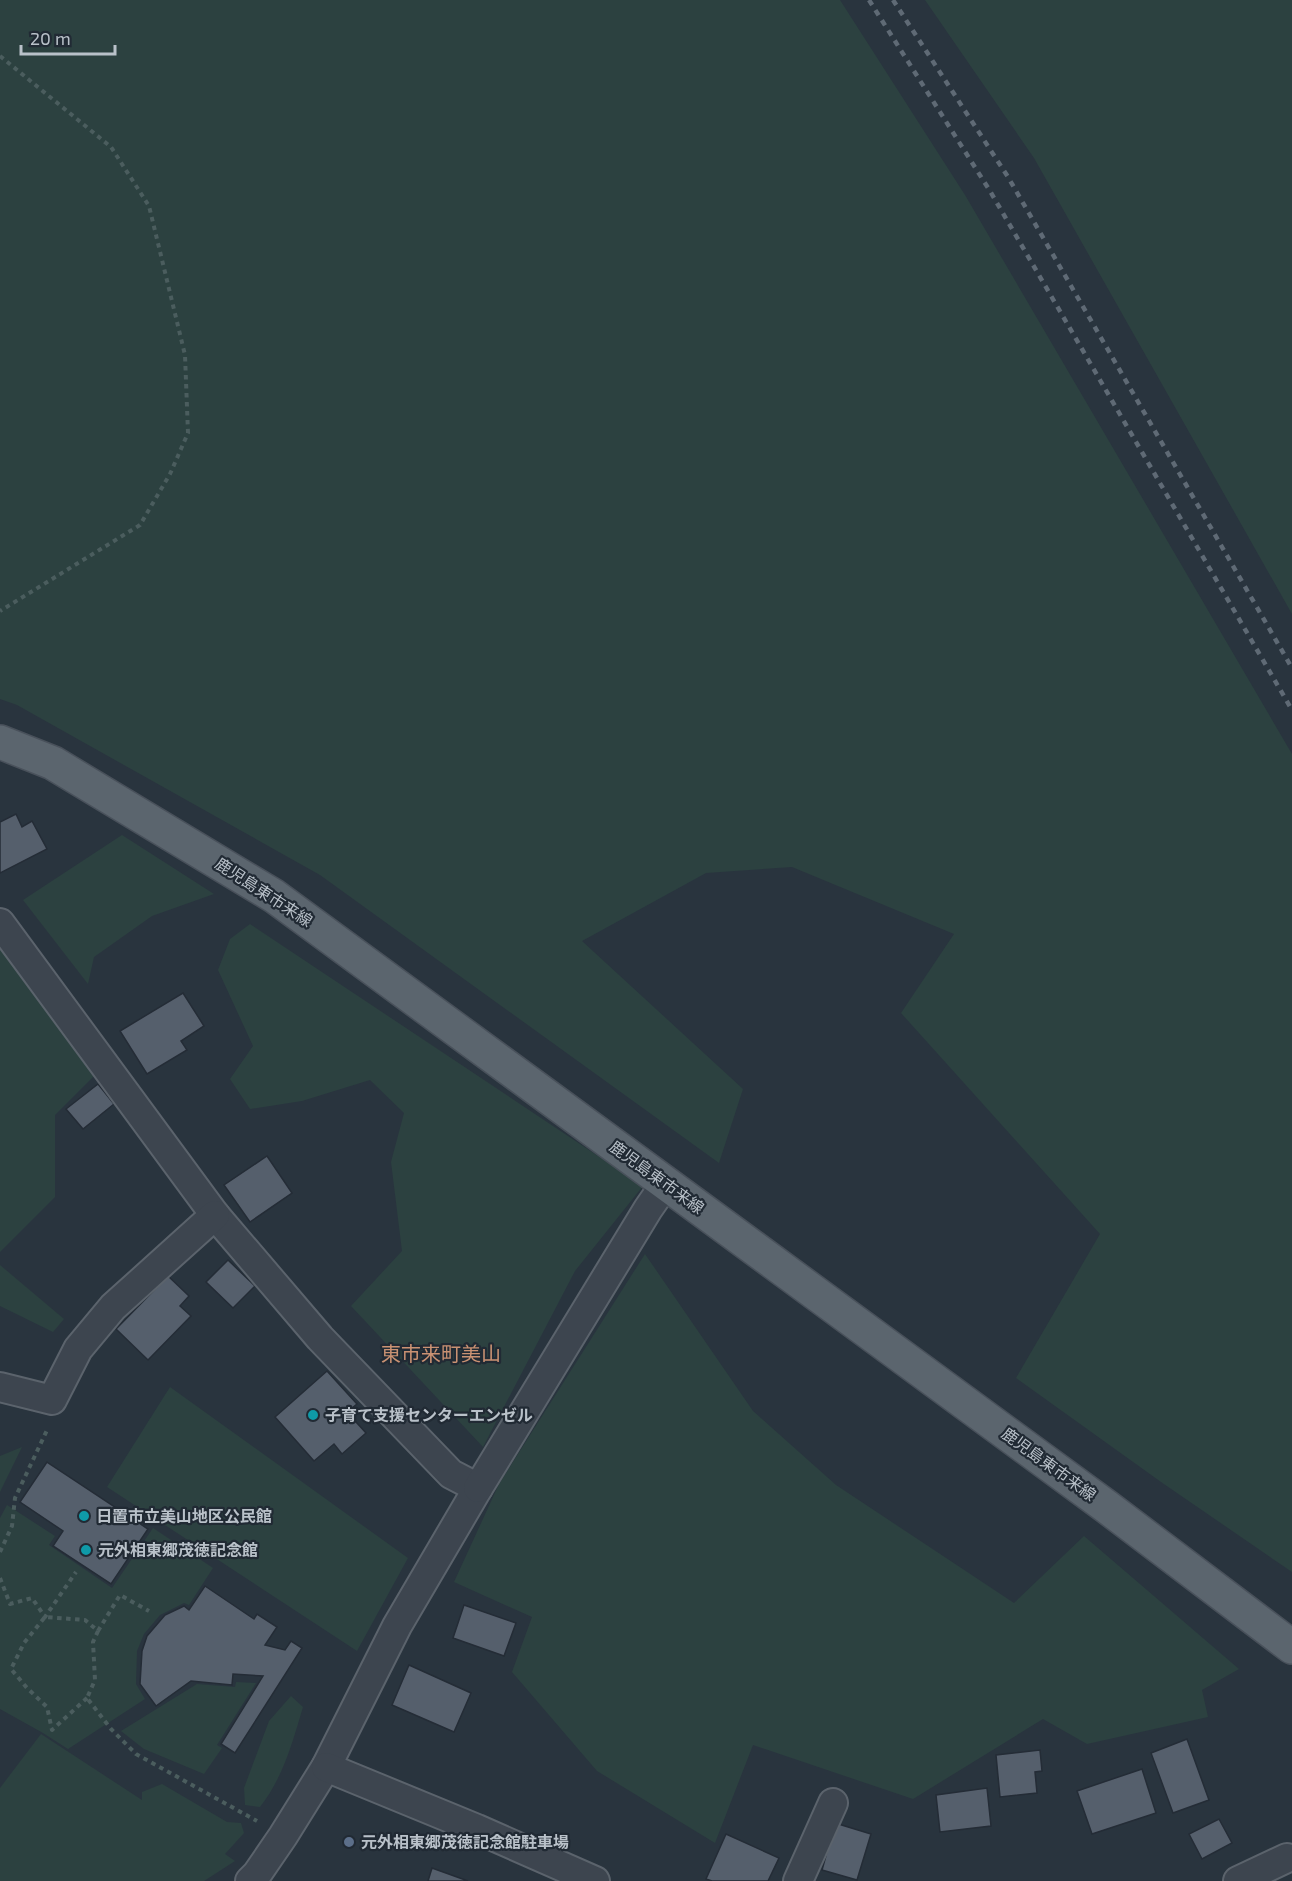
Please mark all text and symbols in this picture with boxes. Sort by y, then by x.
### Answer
scale bar [21,18,116,56]
text: 20 m [30,27,71,49]
street label: 鹿児島東市来線 [212,853,316,930]
street label: 鹿児島東市来線 [606,1136,708,1217]
district label: 東市来町美山 [381,1341,501,1365]
place label: 子育て支援センターエンゼル [325,1405,533,1424]
marker: 子育て支援センターエンゼル [306,1408,320,1422]
street label: 鹿児島東市来線 [998,1423,1100,1504]
place label: 日置市立美山地区公民館 [96,1506,272,1525]
marker: 日置市立美山地区公民館 [77,1509,91,1523]
place label: 元外相東郷茂徳記念館 [98,1540,258,1559]
marker: 元外相東郷茂徳記念館 [79,1543,93,1557]
place label: 元外相東郷茂徳記念館駐車場 [361,1832,569,1851]
marker: 元外相東郷茂徳記念館駐車場 [342,1835,356,1849]

